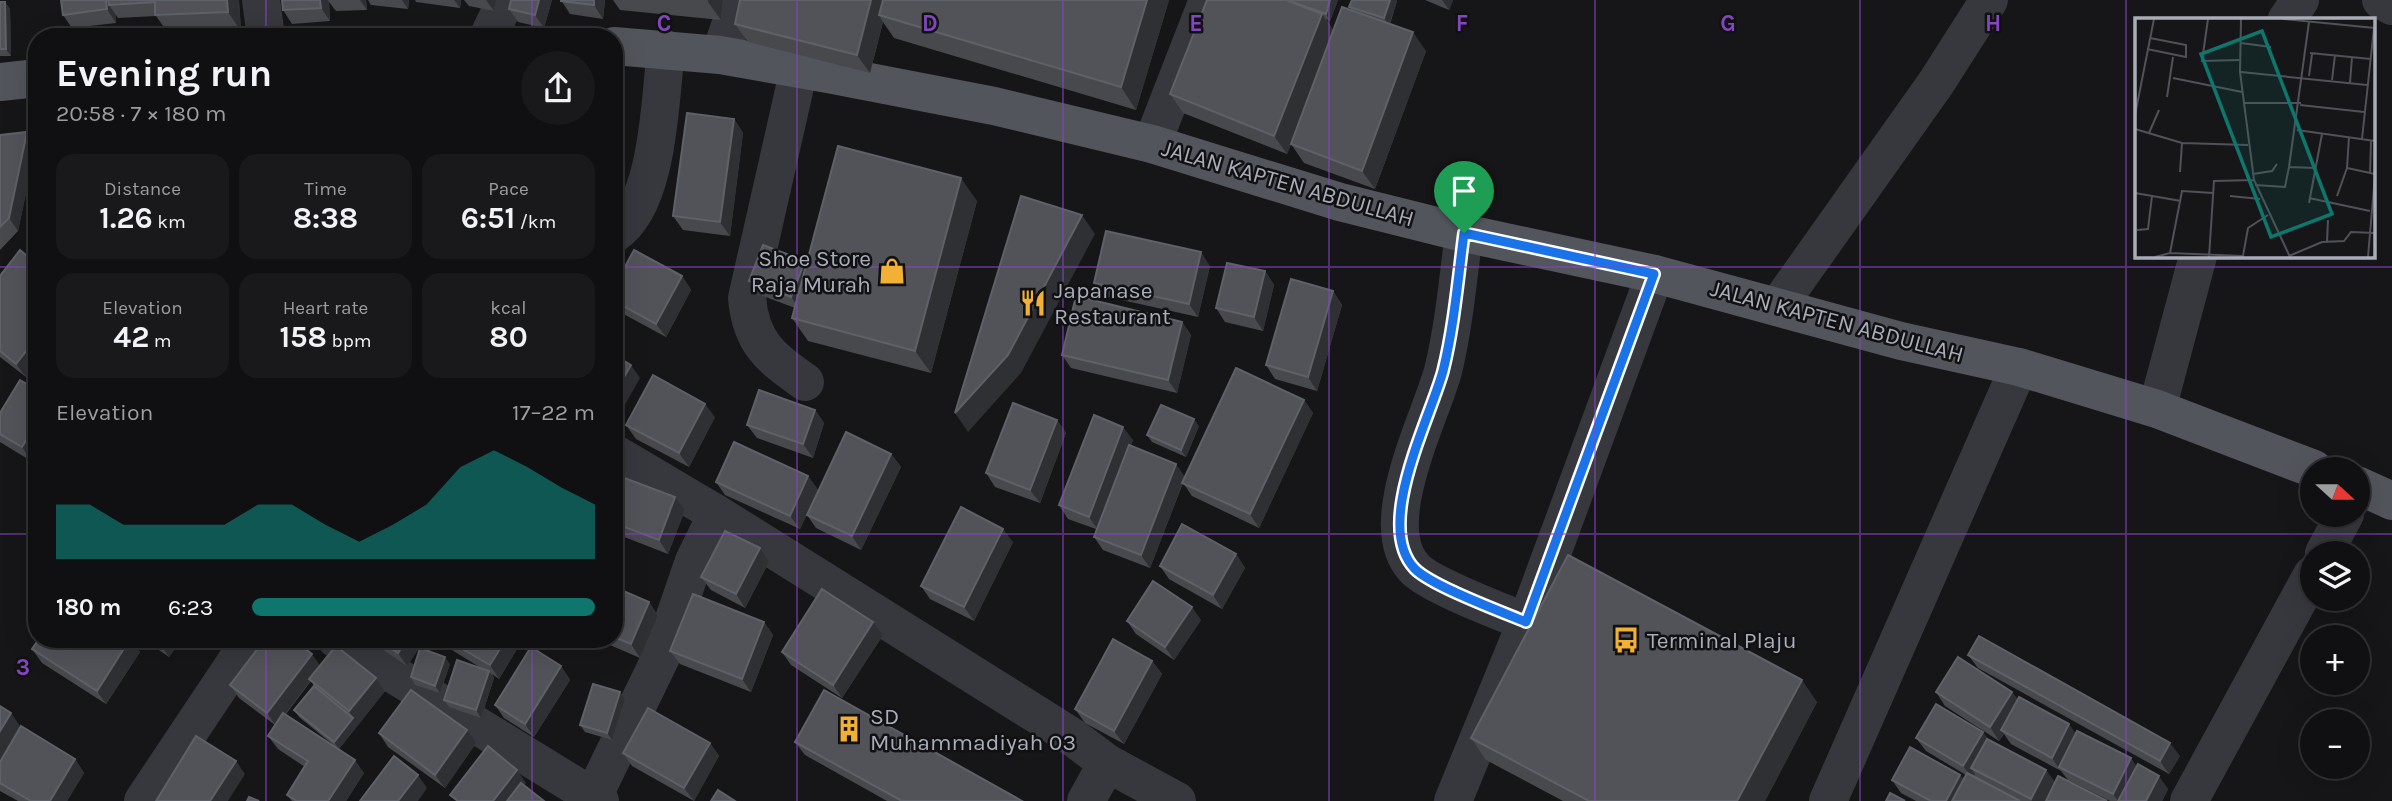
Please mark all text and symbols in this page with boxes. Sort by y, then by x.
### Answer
text: C [657,10,671,37]
text: D [922,10,938,37]
text: E [1189,10,1203,37]
text: F [1456,10,1468,37]
text: G [1720,10,1736,37]
text: H [1985,10,2001,37]
inset map [2135,18,2374,257]
text: Evening run [56,51,272,96]
button: share [521,51,595,125]
text: 20:58 · 7 × 180 m [56,100,227,127]
street label: JALAN KAPTEN ABDULLAH [1159,135,1417,232]
pin [1434,161,1494,233]
icon: arrive [1445,172,1483,210]
text: Distance [104,178,181,200]
text: Time [304,178,347,200]
text: Pace [488,178,529,200]
text: 1.26 [99,200,153,236]
text: 8:38 [293,200,358,236]
text: 6:51 [461,200,515,236]
text: km [153,211,186,233]
text: /km [515,211,556,233]
place label: Shoe Store Raja Murah [751,245,871,298]
shop icon: Shoe Store Raja Murah [877,256,907,286]
street label: JALAN KAPTEN ABDULLAH [1707,275,1966,368]
place label: Japanase Restaurant [1054,277,1171,330]
restaurant icon: Japanase Restaurant [1018,288,1048,318]
text: Elevation [102,297,183,319]
text: Heart rate [283,297,368,319]
text: kcal [490,297,527,319]
text: 42 [113,319,149,355]
text: 158 [279,319,327,355]
text: 80 [489,319,528,355]
text: m [149,330,172,352]
text: bpm [327,330,372,352]
text: Elevation [56,399,153,426]
text: 17–22 m [512,399,595,426]
north arrow [2300,457,2370,527]
map controls [2300,457,2370,779]
button: layers [2300,541,2370,611]
text: 180 m [56,594,121,621]
text: 6:23 [168,594,213,621]
bus stop icon: Terminal Plaju [1611,625,1641,655]
button: + [2300,625,2370,695]
place label: Terminal Plaju [1647,627,1797,654]
text: 3 [16,654,30,681]
place label: SD Muhammadiyah 03 [870,703,1076,756]
button: − [2300,709,2370,779]
building icon: SD Muhammadiyah 03 [834,714,864,744]

